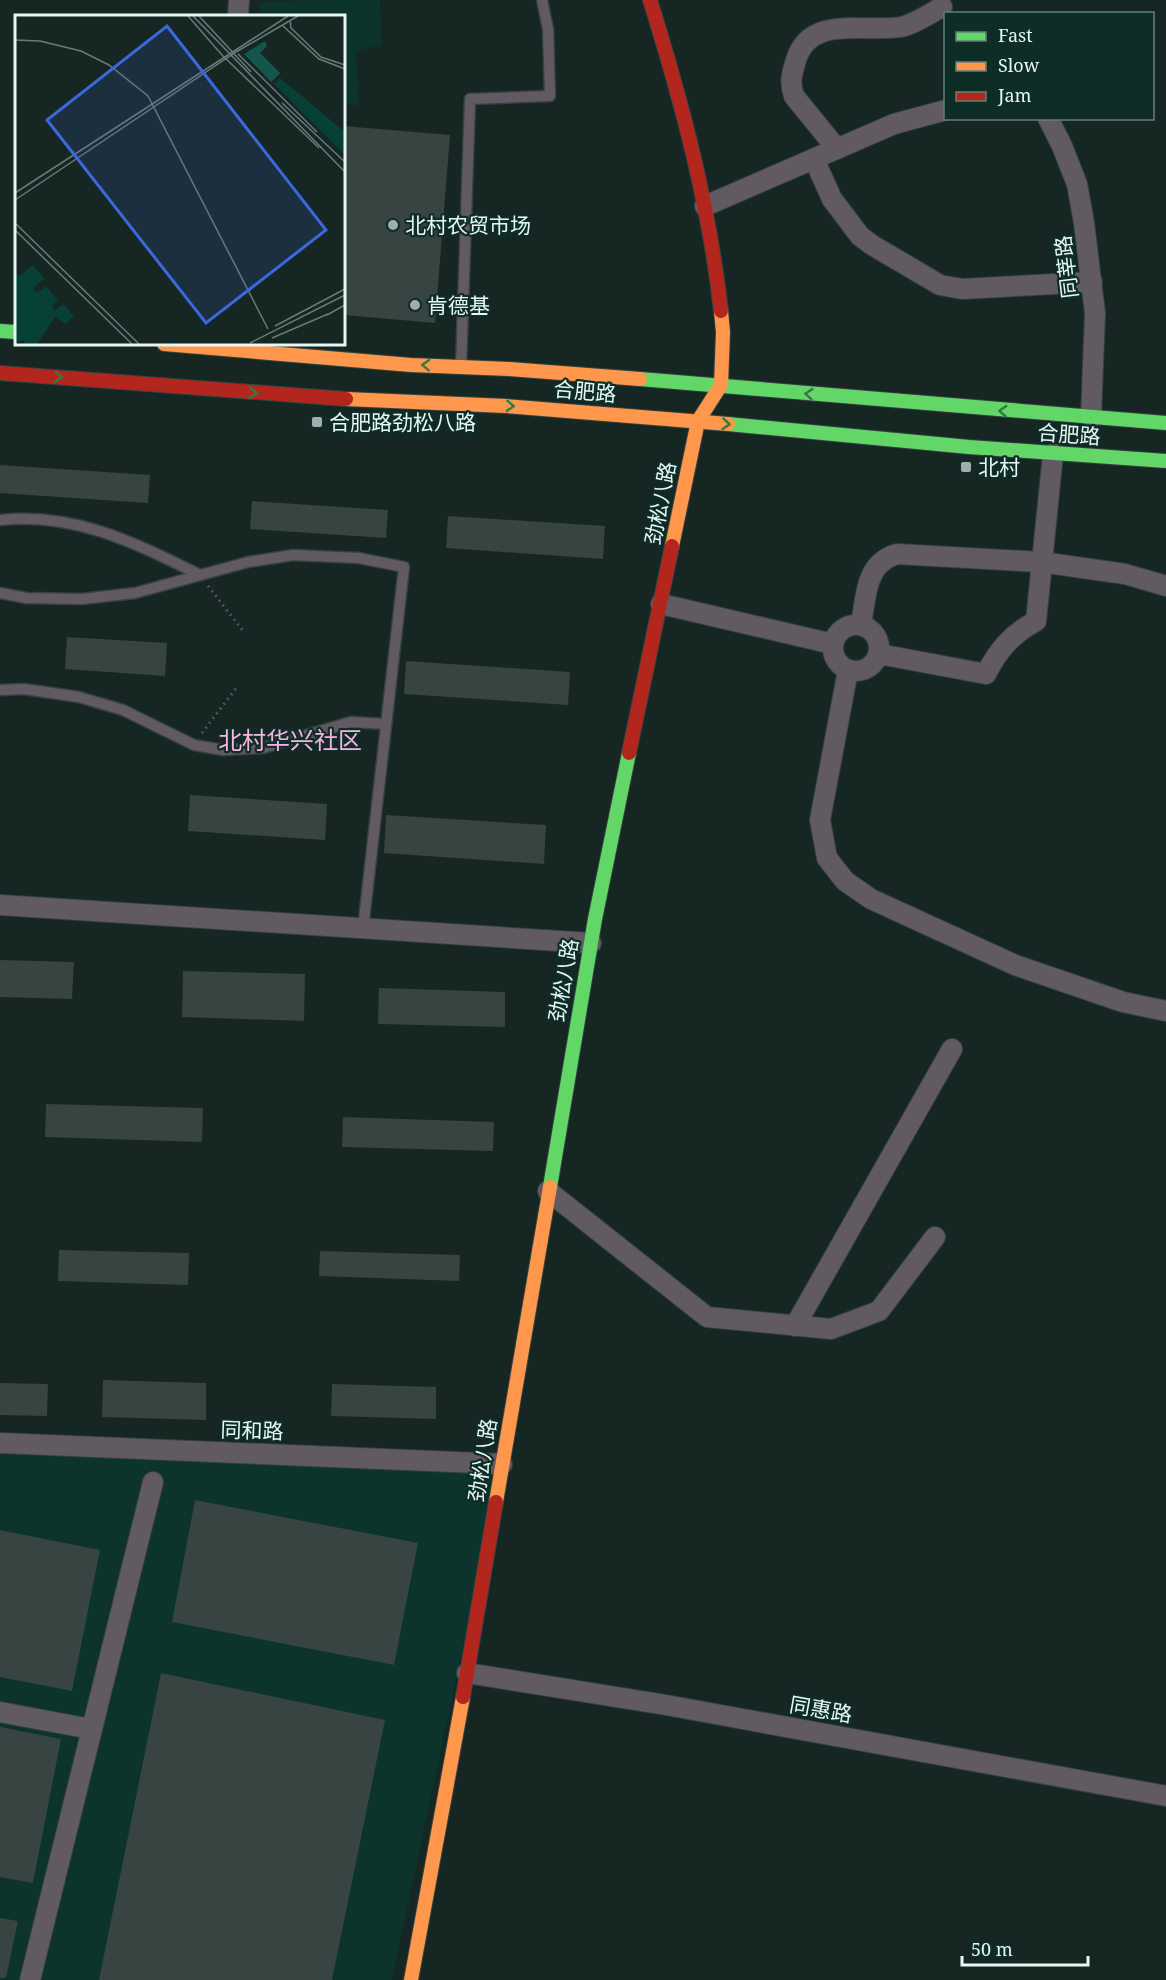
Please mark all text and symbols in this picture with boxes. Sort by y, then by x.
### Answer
legend [944,12,1154,120]
inset map [15,15,345,345]
text: Fast [998,23,1033,47]
text: Slow [998,53,1040,77]
text: Jam [997,83,1032,107]
place label: 北村农贸市场 [405,211,531,239]
marker: 北村农贸市场 [386,218,400,232]
street label: 同莘路 [1048,234,1084,300]
place label: 肯德基 [427,291,490,319]
marker: 肯德基 [408,298,422,312]
one-way arrow [421,359,430,372]
one-way arrow [54,370,63,383]
street label: 合肥路 [552,374,618,408]
one-way arrow [248,386,257,399]
one-way arrow [804,388,813,401]
one-way arrow [506,399,515,412]
one-way arrow [998,404,1007,417]
place label: 合肥路劲松八路 [329,408,476,436]
marker: 合肥路劲松八路 [310,415,324,429]
one-way arrow [721,417,730,430]
street label: 合肥路 [1037,418,1101,450]
place label: 北村 [978,453,1020,481]
street label: 劲松八路 [638,459,682,547]
marker: 北村 [959,460,973,474]
district label: 北村华兴社区 [218,723,362,756]
street label: 劲松八路 [542,936,584,1024]
street label: 同和路 [220,1415,284,1445]
street label: 劲松八路 [462,1416,502,1504]
street label: 同惠路 [788,1690,854,1728]
scale bar [962,1929,1088,1967]
text: 50 m [971,1937,1013,1961]

